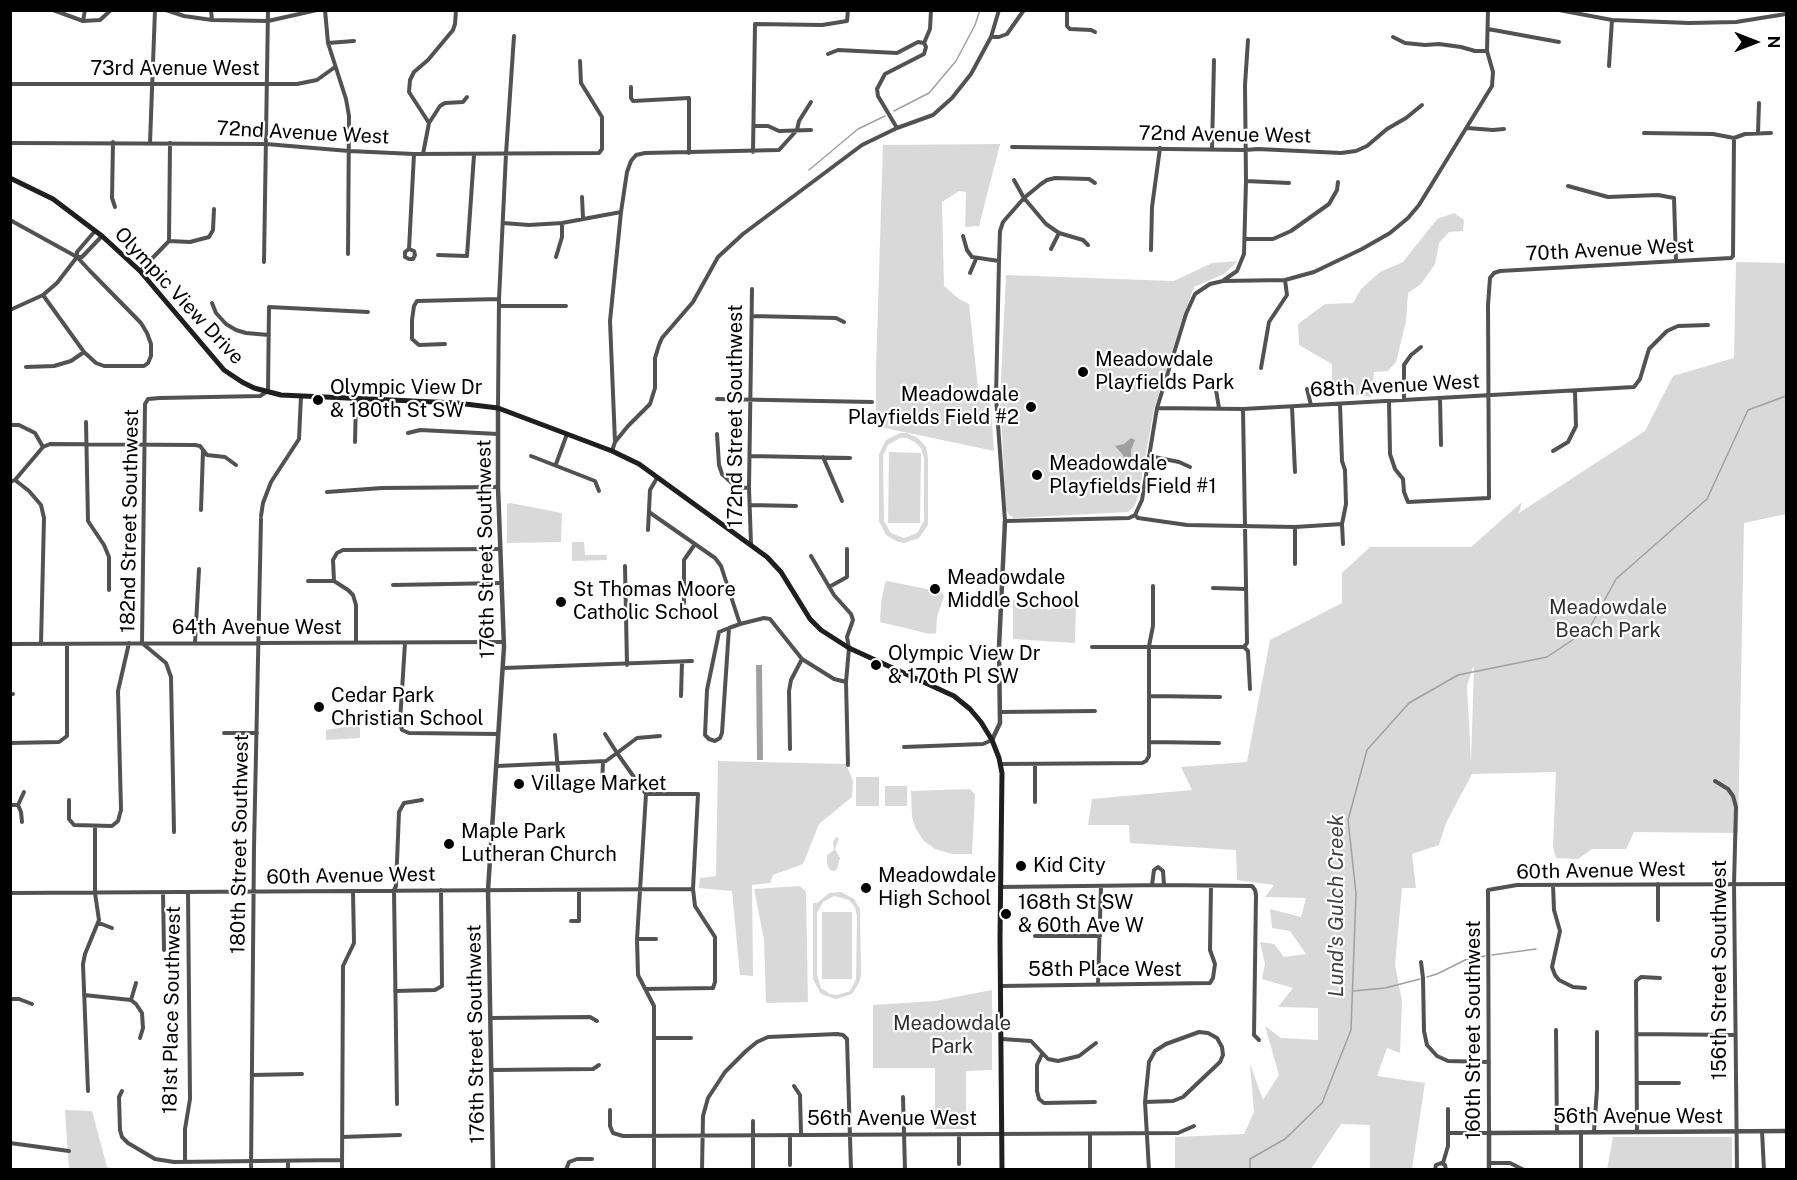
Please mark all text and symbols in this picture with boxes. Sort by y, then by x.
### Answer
north arrow [1725,12,1785,72]
text: N [1764,36,1783,48]
street label: 73rd Avenue West [90,57,260,81]
street label: 72nd Avenue West [216,116,390,150]
street label: 72nd Avenue West [1138,121,1312,149]
street label: Olympic View Drive [109,222,249,370]
street label: 70th Avenue West [1525,234,1695,266]
street label: 172nd Street Southwest [724,304,748,528]
place label: Meadowdale Playfields Park [1095,348,1234,395]
marker: Meadowdale Playfields Park [1076,365,1090,379]
street label: 68th Avenue West [1309,370,1481,402]
place label: Olympic View Dr & 180th St SW [330,376,483,423]
place label: Meadowdale Playfields Field #2 [848,383,1019,430]
marker: Olympic View Dr & 180th St SW [311,393,325,407]
marker: Meadowdale Playfields Field #2 [1024,400,1038,414]
street label: 182nd Street Southwest [116,409,144,633]
street label: 176th Street Southwest [472,439,500,659]
place label: Meadowdale Playfields Field #1 [1049,452,1217,499]
marker: Meadowdale Playfields Field #1 [1030,468,1044,482]
place label: Meadowdale Middle School [947,566,1080,613]
place label: St Thomas Moore Catholic School [573,578,736,625]
marker: Meadowdale Middle School [928,582,942,596]
marker: St Thomas Moore Catholic School [554,595,568,609]
park label: Meadowdale Beach Park [1549,596,1667,643]
street label: 64th Avenue West [172,616,342,640]
place label: Olympic View Dr & 170th Pl SW [888,642,1041,689]
marker: Olympic View Dr & 170th Pl SW [869,658,883,672]
place label: Cedar Park Christian School [331,684,483,731]
marker: Cedar Park Christian School [312,700,326,714]
street label: 180th Street Southwest [226,734,254,954]
place label: Village Market [531,772,667,796]
marker: Village Market [512,777,526,791]
water label: Lund's Gulch Creek [1324,815,1350,997]
place label: Maple Park Lutheran Church [461,820,617,867]
marker: Maple Park Lutheran Church [442,837,456,851]
place label: Kid City [1033,854,1106,878]
street label: 60th Avenue West [1516,858,1686,884]
marker: Kid City [1014,859,1028,873]
street label: 156th Street Southwest [1708,860,1732,1080]
street label: 60th Avenue West [266,863,436,889]
place label: Meadowdale High School [878,864,996,911]
marker: Meadowdale High School [859,881,873,895]
place label: 168th St SW & 60th Ave W [1018,891,1144,938]
street label: 181st Place Southwest [158,906,186,1114]
marker: 168th St SW & 60th Ave W [999,907,1013,921]
street label: 160th Street Southwest [1462,920,1486,1140]
street label: 176th Street Southwest [462,924,490,1144]
street label: 58th Place West [1028,958,1182,982]
park label: Meadowdale Park [893,1012,1011,1059]
street label: 56th Avenue West [1553,1105,1723,1129]
street label: 56th Avenue West [807,1107,977,1131]

